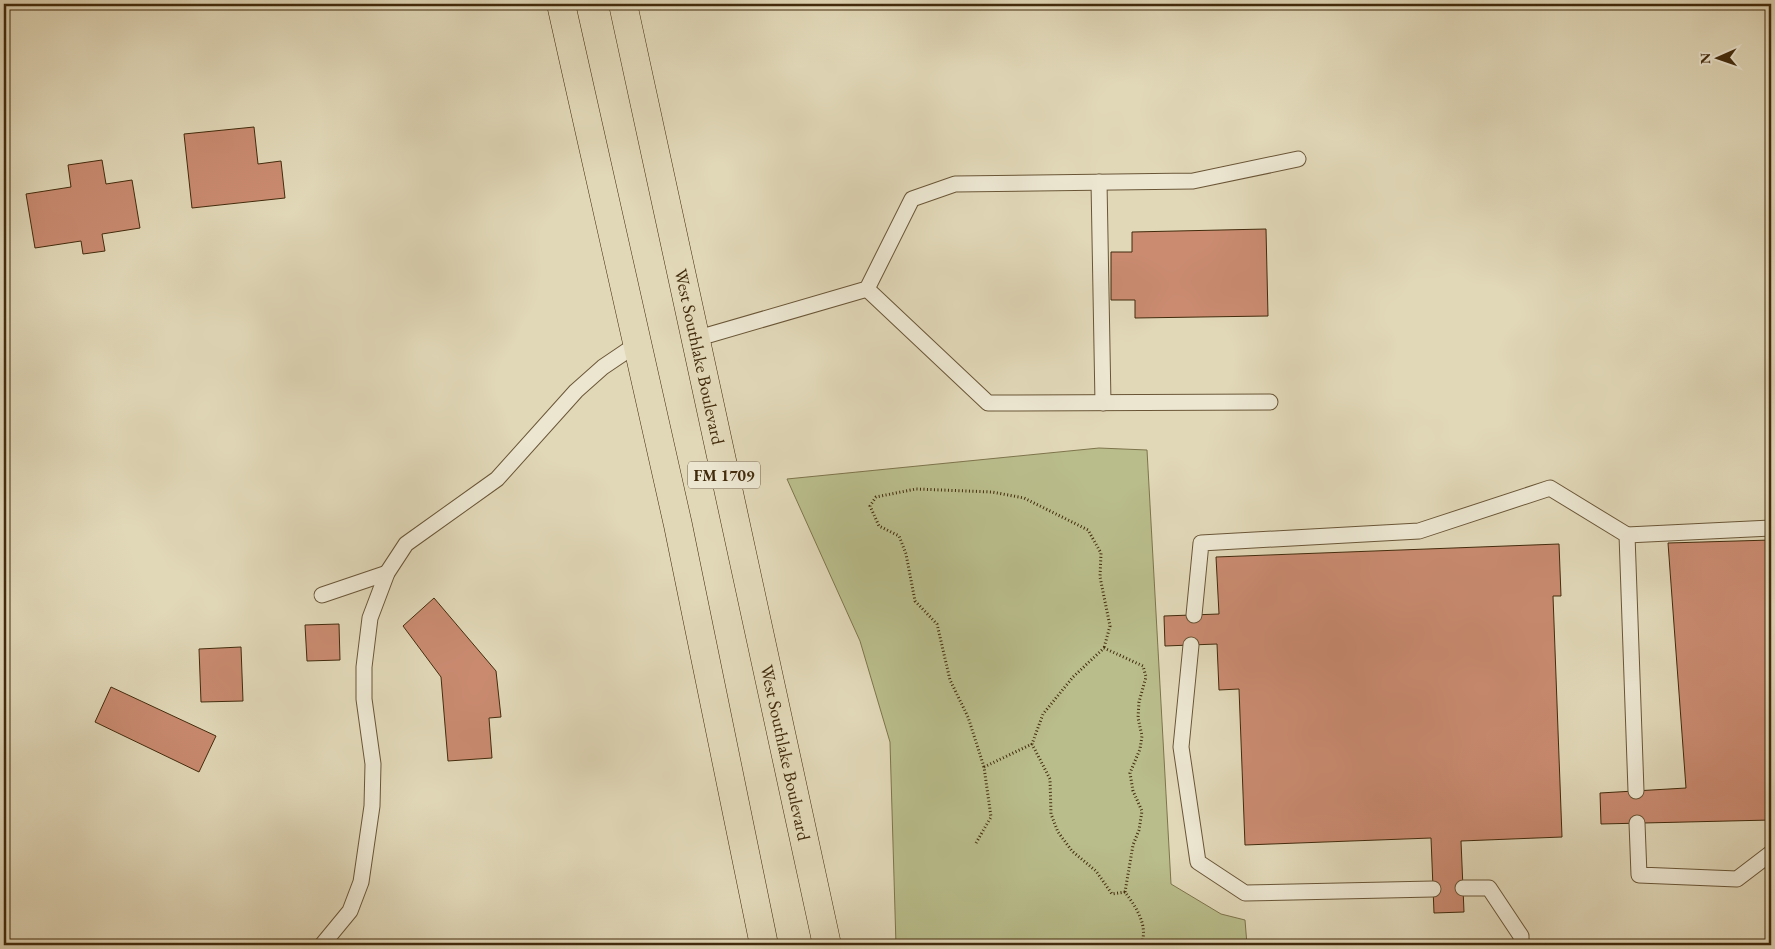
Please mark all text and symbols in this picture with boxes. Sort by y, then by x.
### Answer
north arrow [1692,32,1742,82]
text: N [1696,52,1714,64]
street label: West Southlake Boulevard [670,267,730,448]
road number: FM 1709 [688,462,760,488]
street label: West Southlake Boulevard [756,662,816,844]

